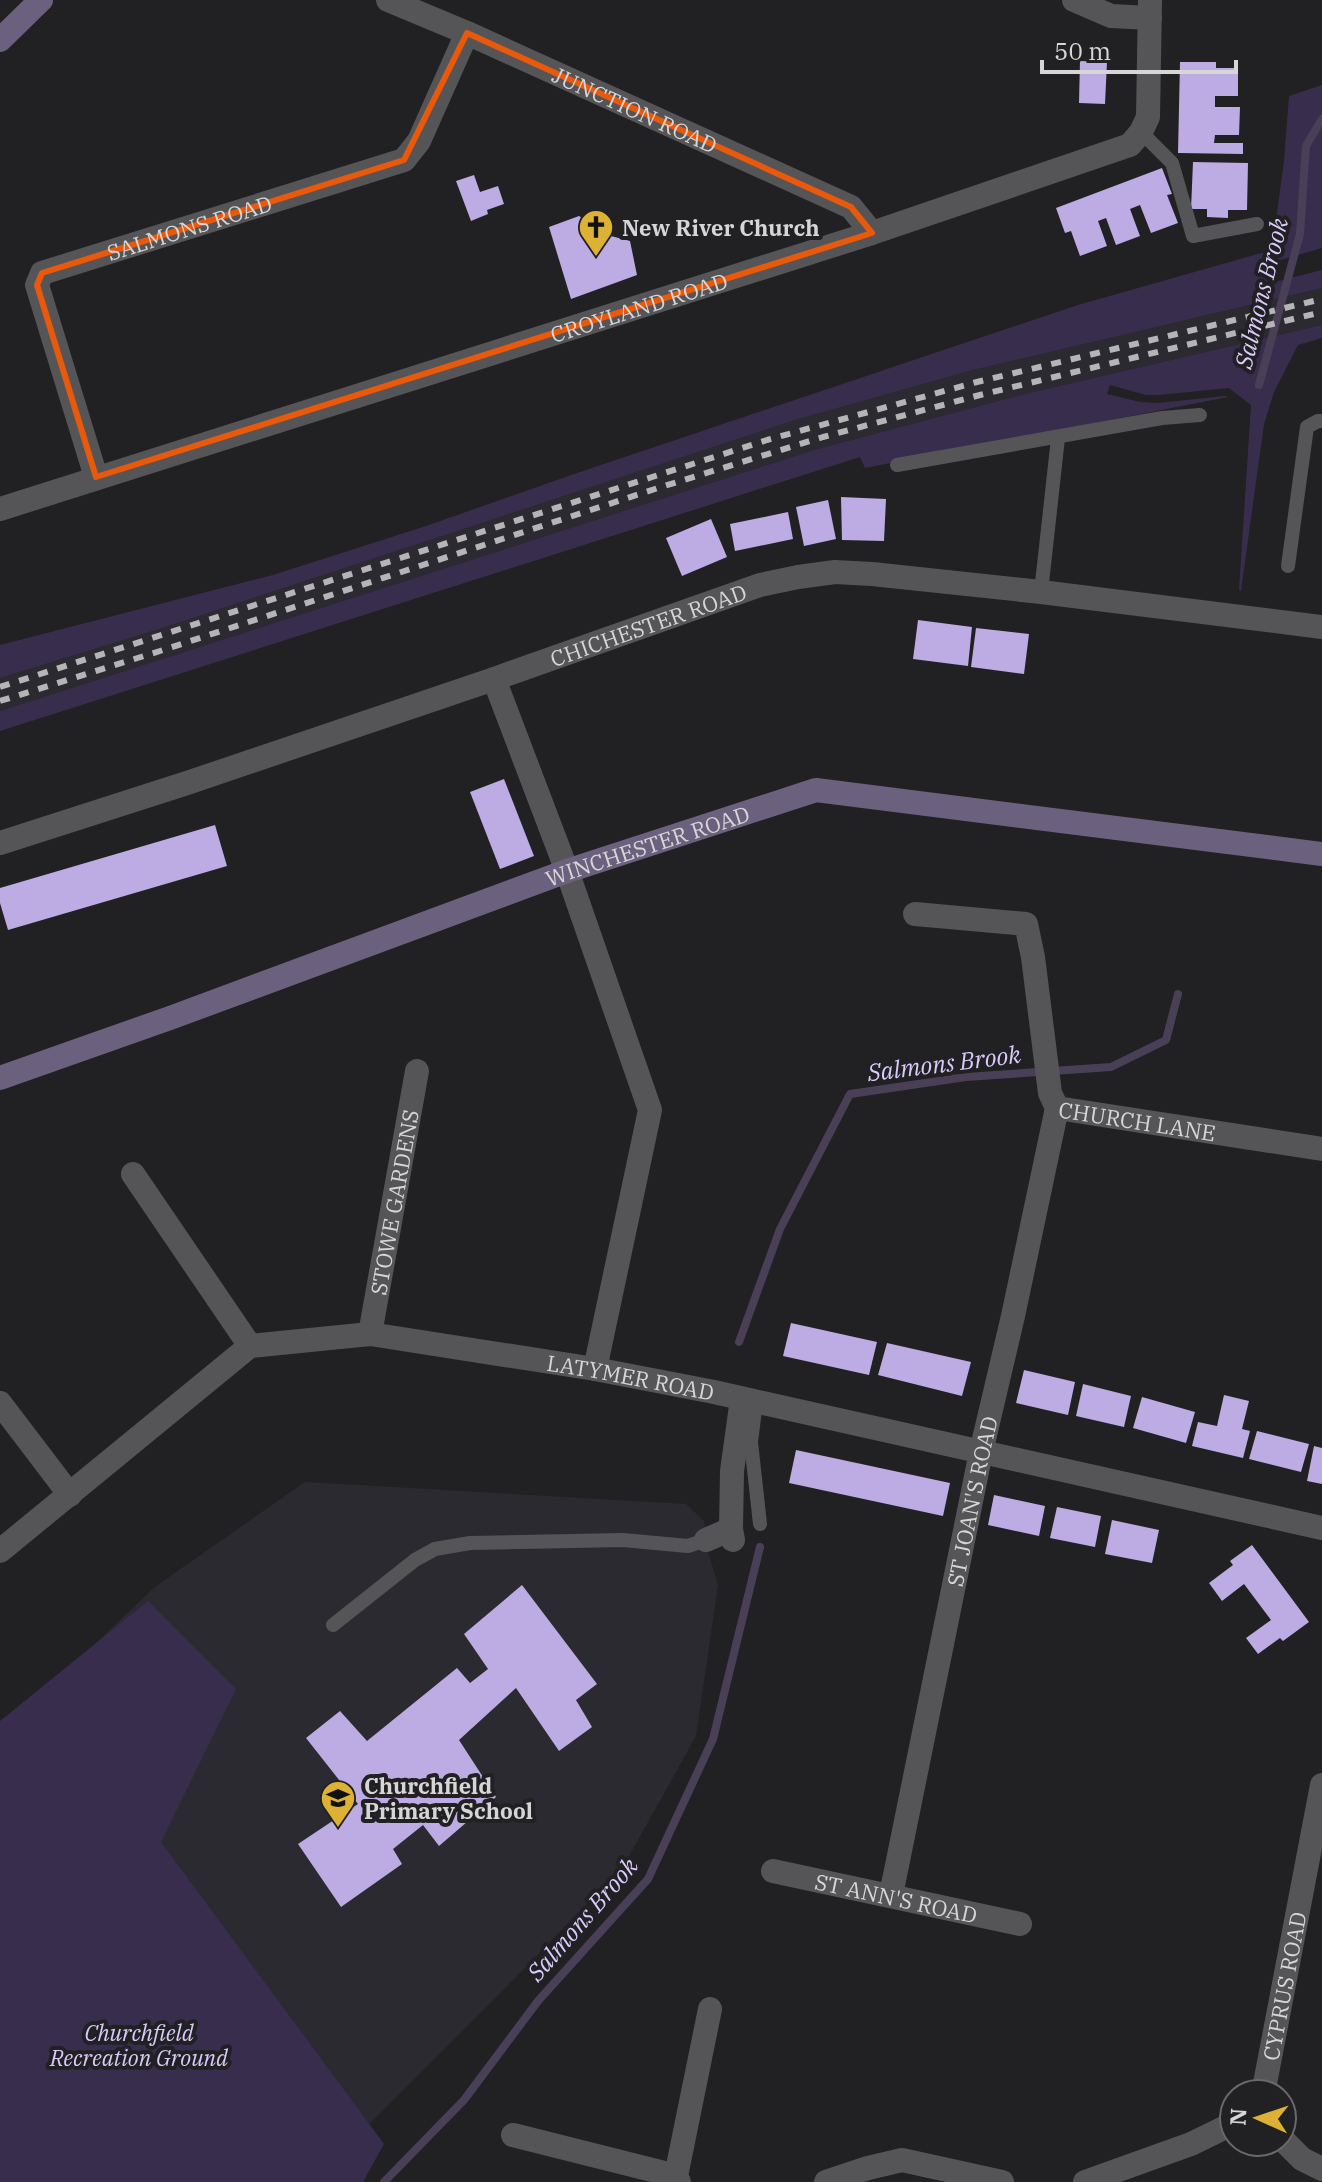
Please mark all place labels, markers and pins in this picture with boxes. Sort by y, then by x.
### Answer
church icon: New River Church [577,208,615,258]
place label: New River Church [622,213,820,242]
place label: Churchfield Primary School [364,1771,533,1825]
school or university icon: Churchfield Primary School [319,1779,357,1829]

